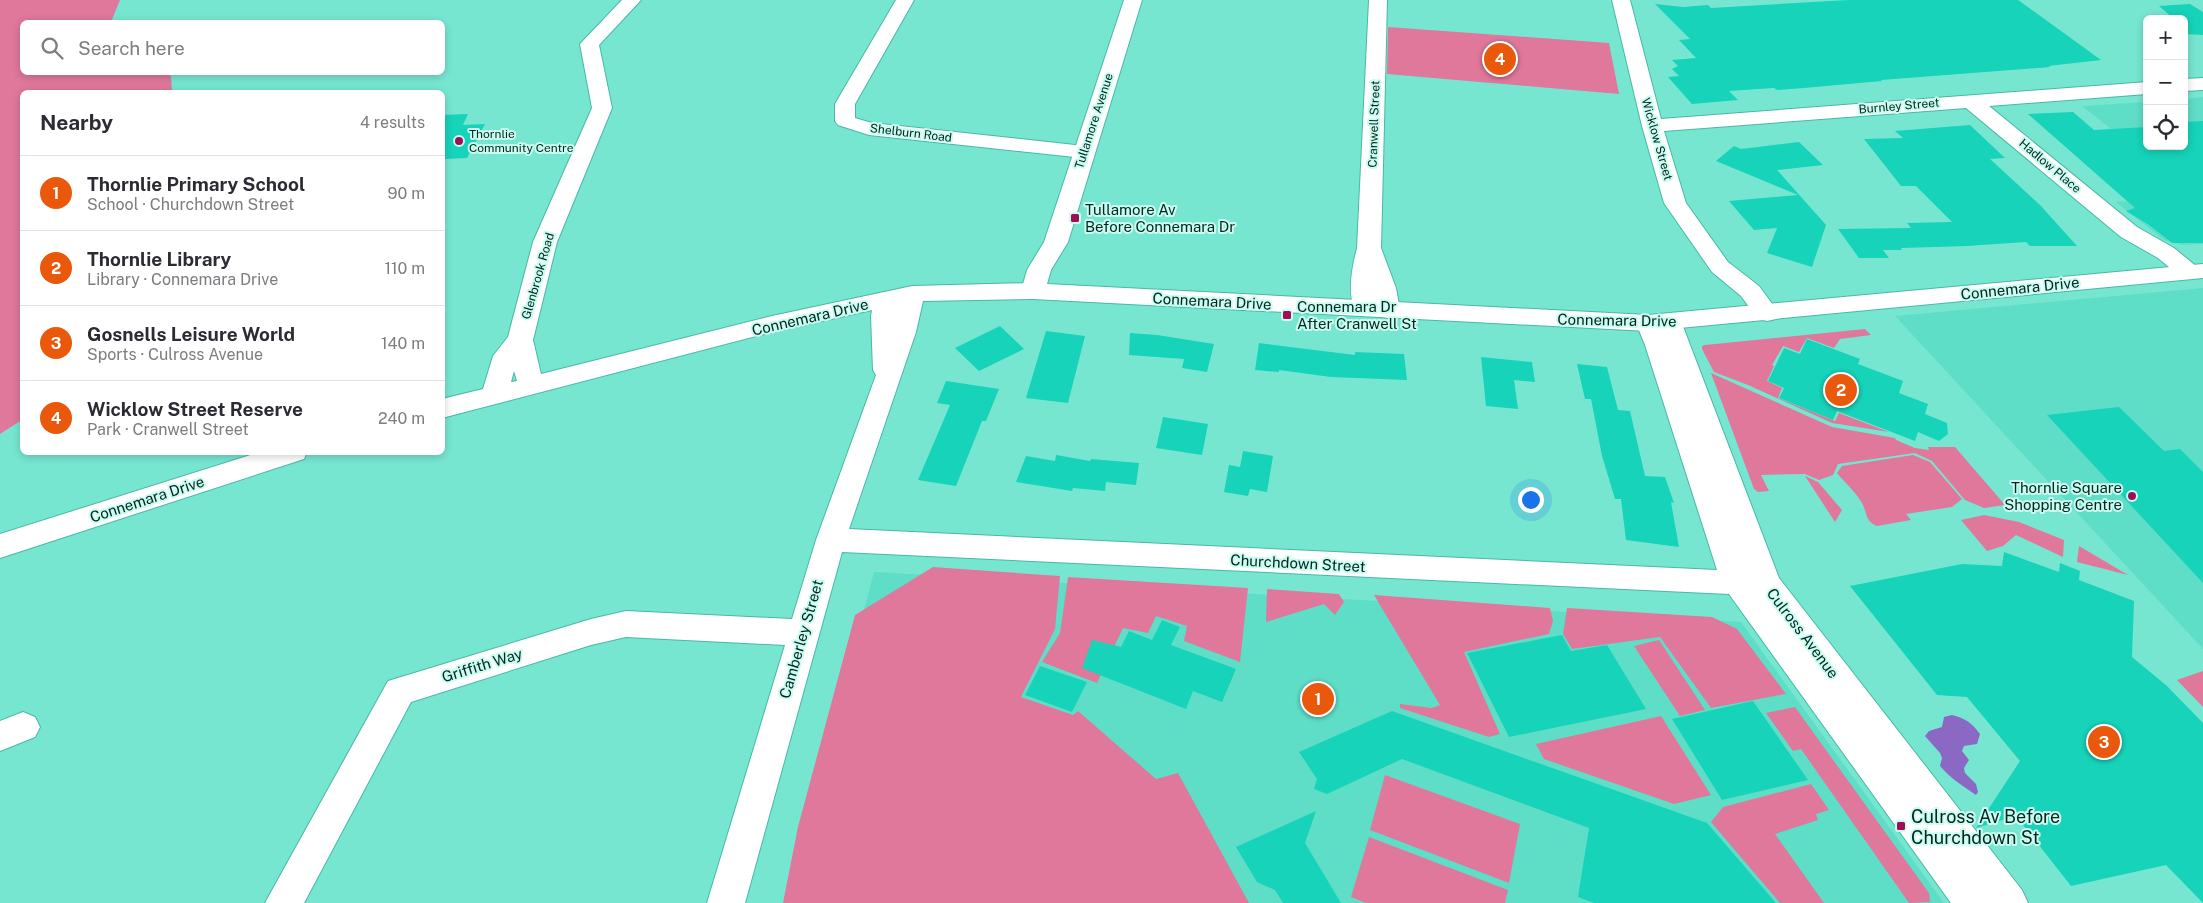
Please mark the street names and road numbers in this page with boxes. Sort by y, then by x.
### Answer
street label: Tullamore Avenue [1072,71,1116,171]
street label: Cranwell Street [1365,80,1383,168]
street label: Burnley Street [1858,95,1940,117]
street label: Wicklow Street [1639,96,1676,182]
street label: Shelburn Road [869,121,953,145]
street label: Hadlow Place [2016,136,2084,196]
street label: Glenbrook Road [519,231,557,321]
street label: Connemara Drive [1960,273,2080,303]
street label: Connemara Drive [1152,289,1272,313]
street label: Connemara Drive [750,295,870,339]
street label: Connemara Drive [1557,310,1677,330]
street label: Connemara Drive [88,472,206,526]
street label: Churchdown Street [1230,551,1366,575]
street label: Camberley Street [776,577,826,700]
street label: Culross Avenue [1764,585,1842,681]
street label: Griffith Way [440,645,524,685]

